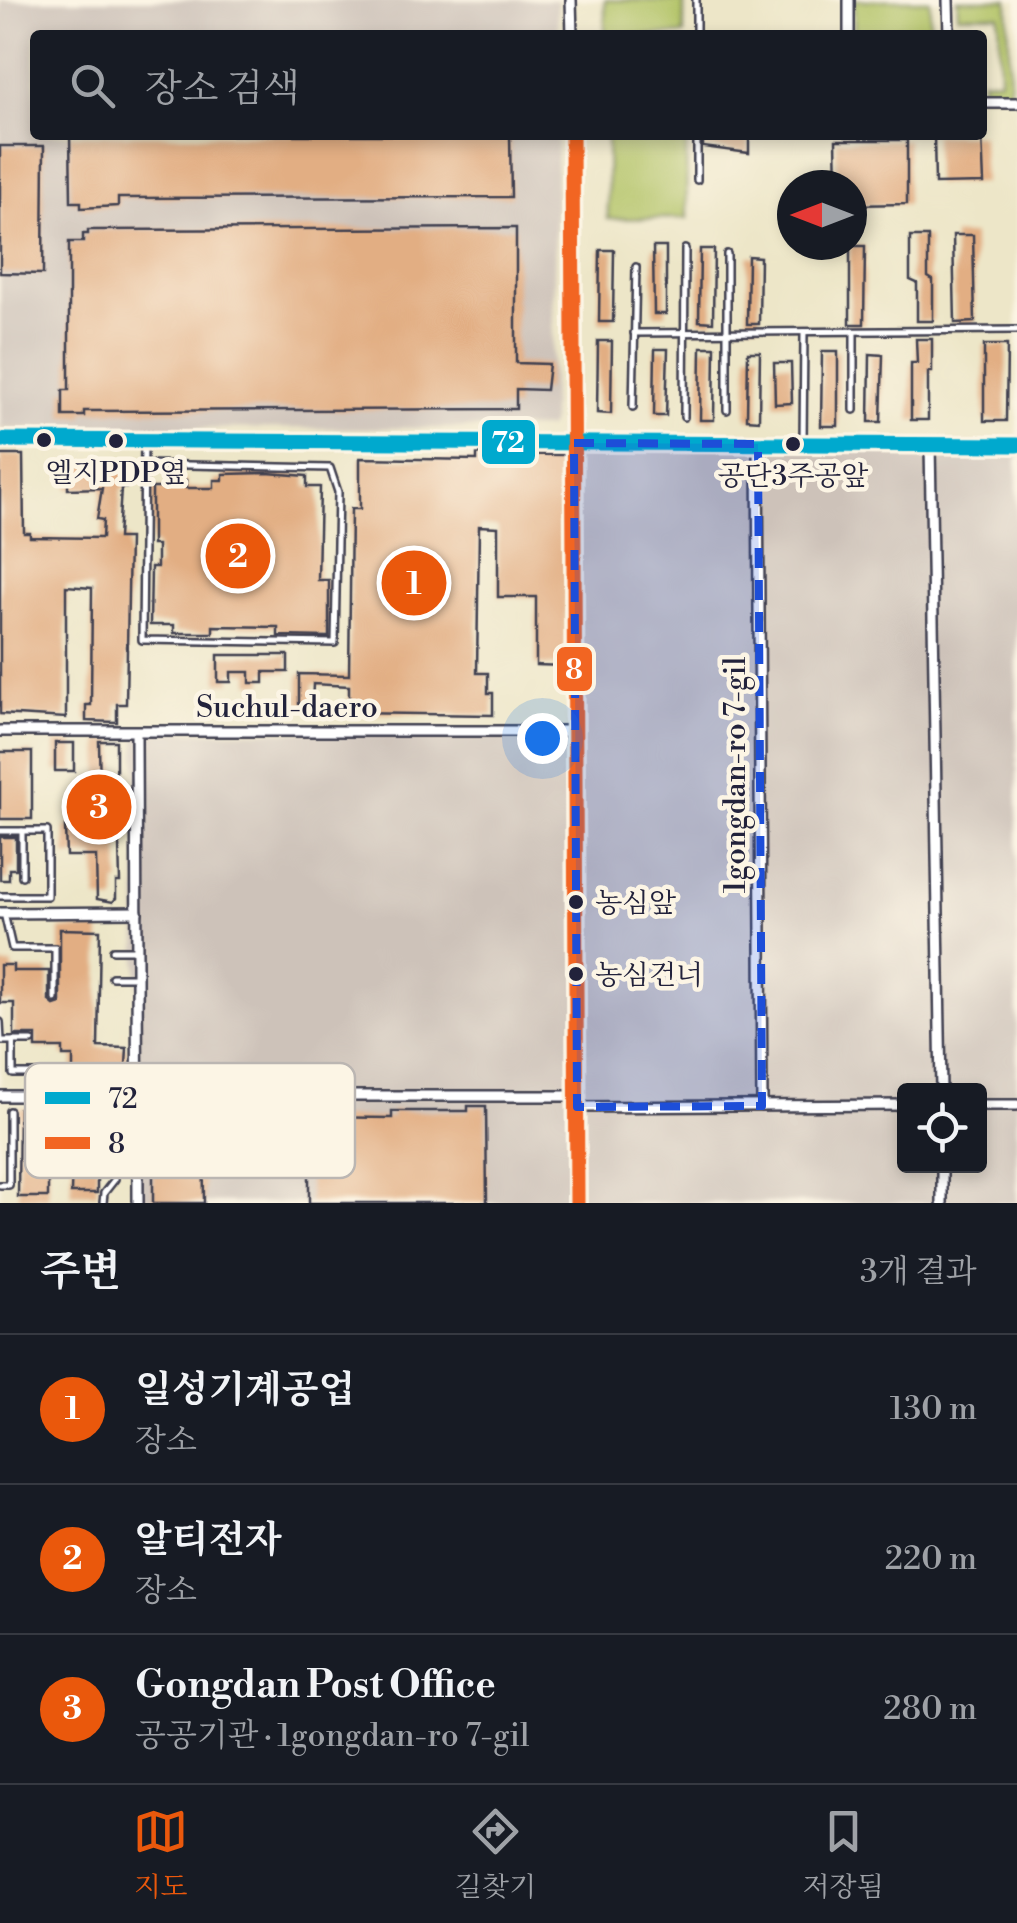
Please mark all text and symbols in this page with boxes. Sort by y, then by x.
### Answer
search box [30,30,987,140]
icon: search [65,58,120,113]
text: 장소 검색 [145,66,300,113]
north arrow [777,170,867,260]
line badge: 72 [480,418,537,466]
text: 72 [491,426,525,461]
unlabelled marker [34,430,54,450]
marker: 엘지PDP옆 [106,431,126,451]
marker: 공단3주공앞 [783,434,803,454]
place label: 엘지PDP옆 [45,456,187,491]
place label: 공단3주공앞 [718,459,868,494]
pin: 2 [206,518,270,594]
pin: 1 [382,546,446,620]
line badge: 8 [555,645,594,693]
text: 8 [565,653,583,688]
street label: 1gongdan-ro 7-gil [717,657,755,893]
street label: Suchul-daero [196,689,378,727]
your location [517,713,568,764]
pin: 3 [66,770,132,844]
place label: 농심앞 [595,886,676,921]
marker: 농심앞 [566,892,586,912]
place label: 농심건너 [595,958,703,993]
marker: 농심건너 [566,964,586,984]
legend [25,1063,355,1178]
text: 72 [108,1082,138,1117]
map controls [897,1083,987,1173]
button: locate [897,1083,987,1173]
text: 8 [108,1127,125,1162]
text: 주변 [40,1246,121,1299]
text: 3개 결과 [860,1252,977,1292]
text: 일성기계공업 [135,1367,355,1414]
text: 1 [65,1389,80,1429]
text: 130 m [890,1389,977,1429]
text: 장소 [135,1421,197,1461]
text: 알티전자 [135,1517,282,1564]
text: 2 [62,1539,83,1579]
text: 220 m [885,1539,977,1579]
text: 장소 [135,1571,197,1611]
text: Gongdan Post Office [135,1662,496,1709]
text: 3 [63,1689,82,1729]
text: 280 m [883,1689,977,1729]
text: 공공기관 · 1gongdan-ro 7-gil [135,1716,530,1756]
tab: 지도 [133,1804,188,1905]
tab: 길찾기 [455,1804,536,1905]
tab: 저장됨 [803,1804,884,1905]

